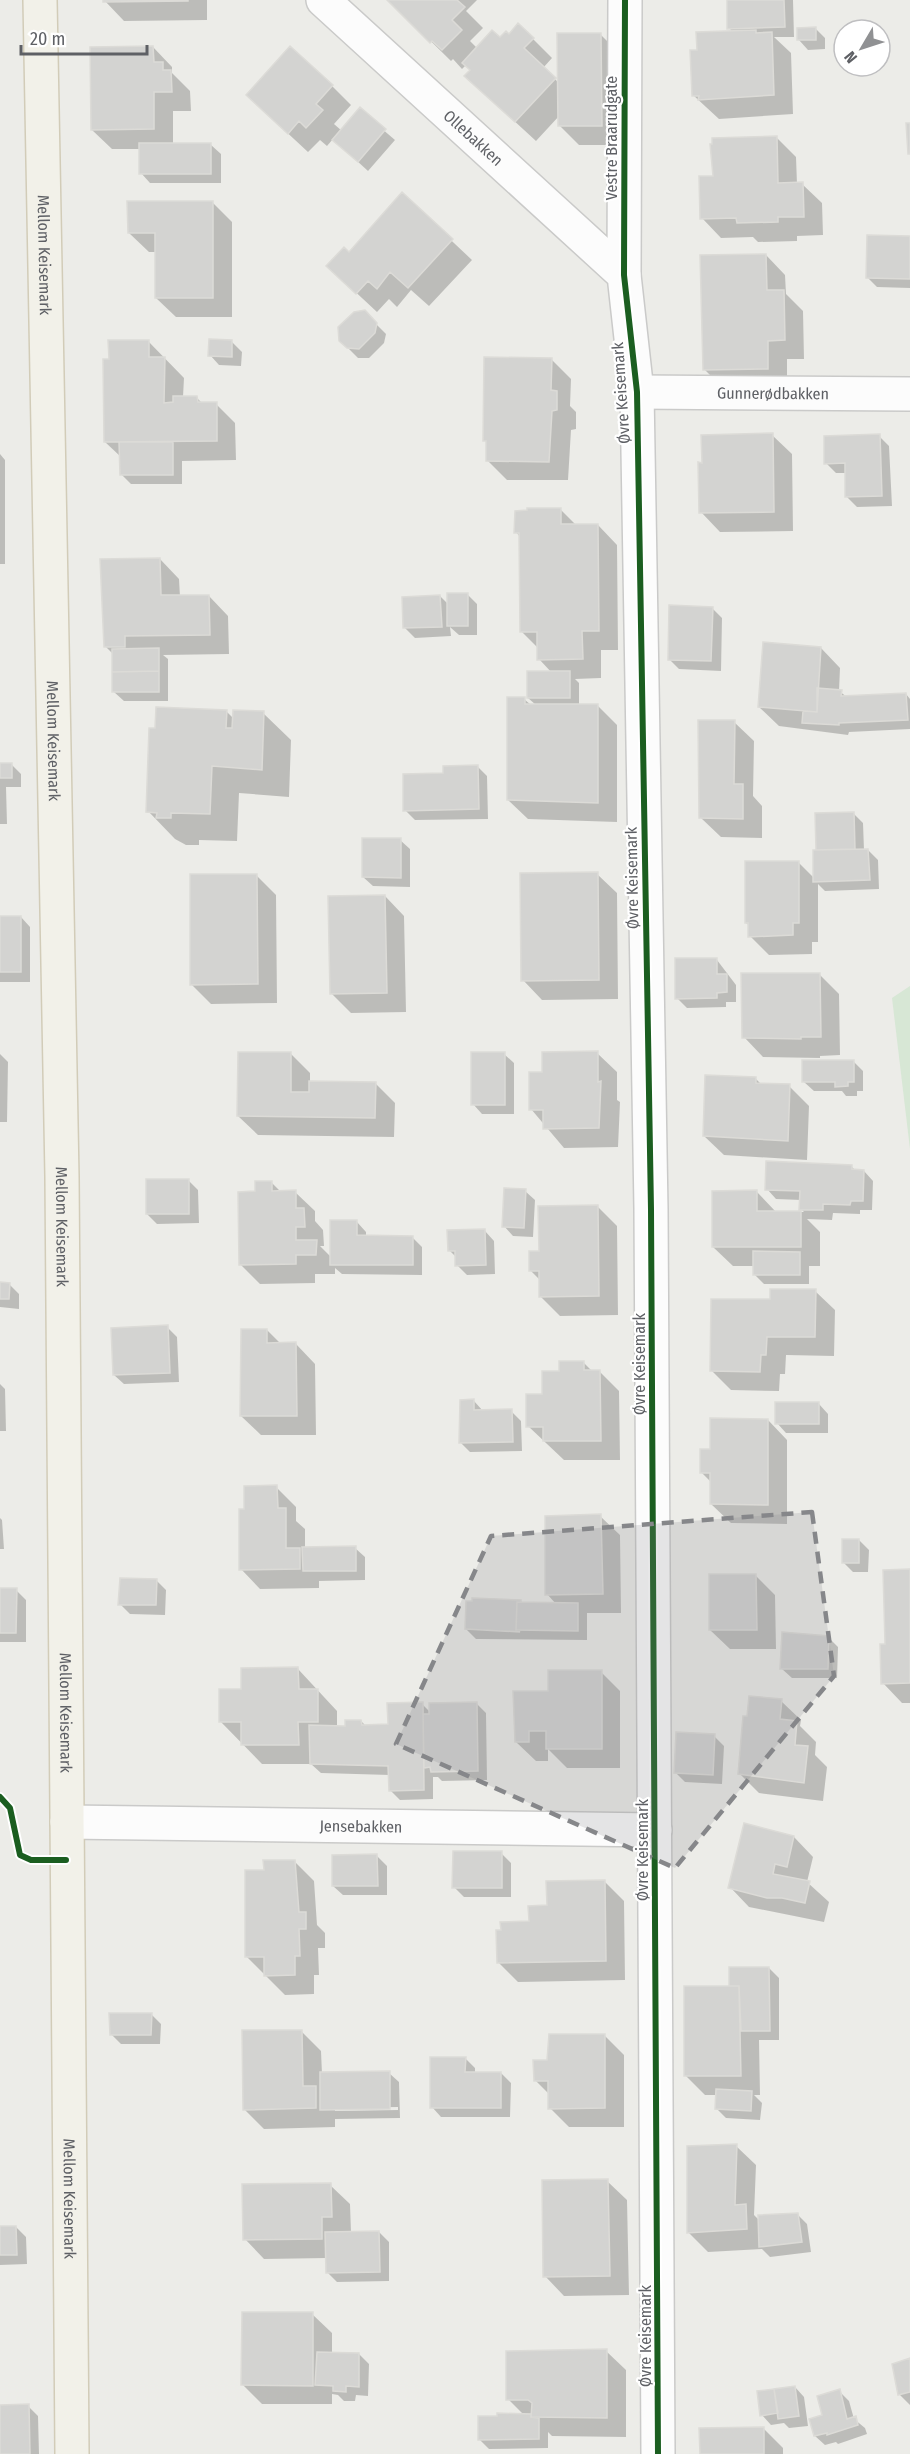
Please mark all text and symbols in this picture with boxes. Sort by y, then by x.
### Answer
scale bar [21,18,147,56]
north arrow [832,18,892,78]
text: 20 m [30,28,65,50]
text: N [840,47,861,67]
street label: Vestre Braarudgate [602,76,621,200]
street label: Ollebakken [440,106,507,169]
street label: Mellom Keisemark [34,195,55,316]
street label: Øvre Keisemark [608,341,634,445]
street label: Gunnerødbakken [717,383,829,403]
street label: Mellom Keisemark [43,681,64,802]
street label: Øvre Keisemark [622,826,642,929]
street label: Mellom Keisemark [52,1166,72,1288]
street label: Øvre Keisemark [630,1312,649,1415]
street label: Mellom Keisemark [56,1653,76,1774]
street label: Øvre Keisemark [633,1798,652,1901]
street label: Jensebakken [319,1816,403,1836]
street label: Mellom Keisemark [60,2139,80,2260]
street label: Øvre Keisemark [636,2284,655,2387]

